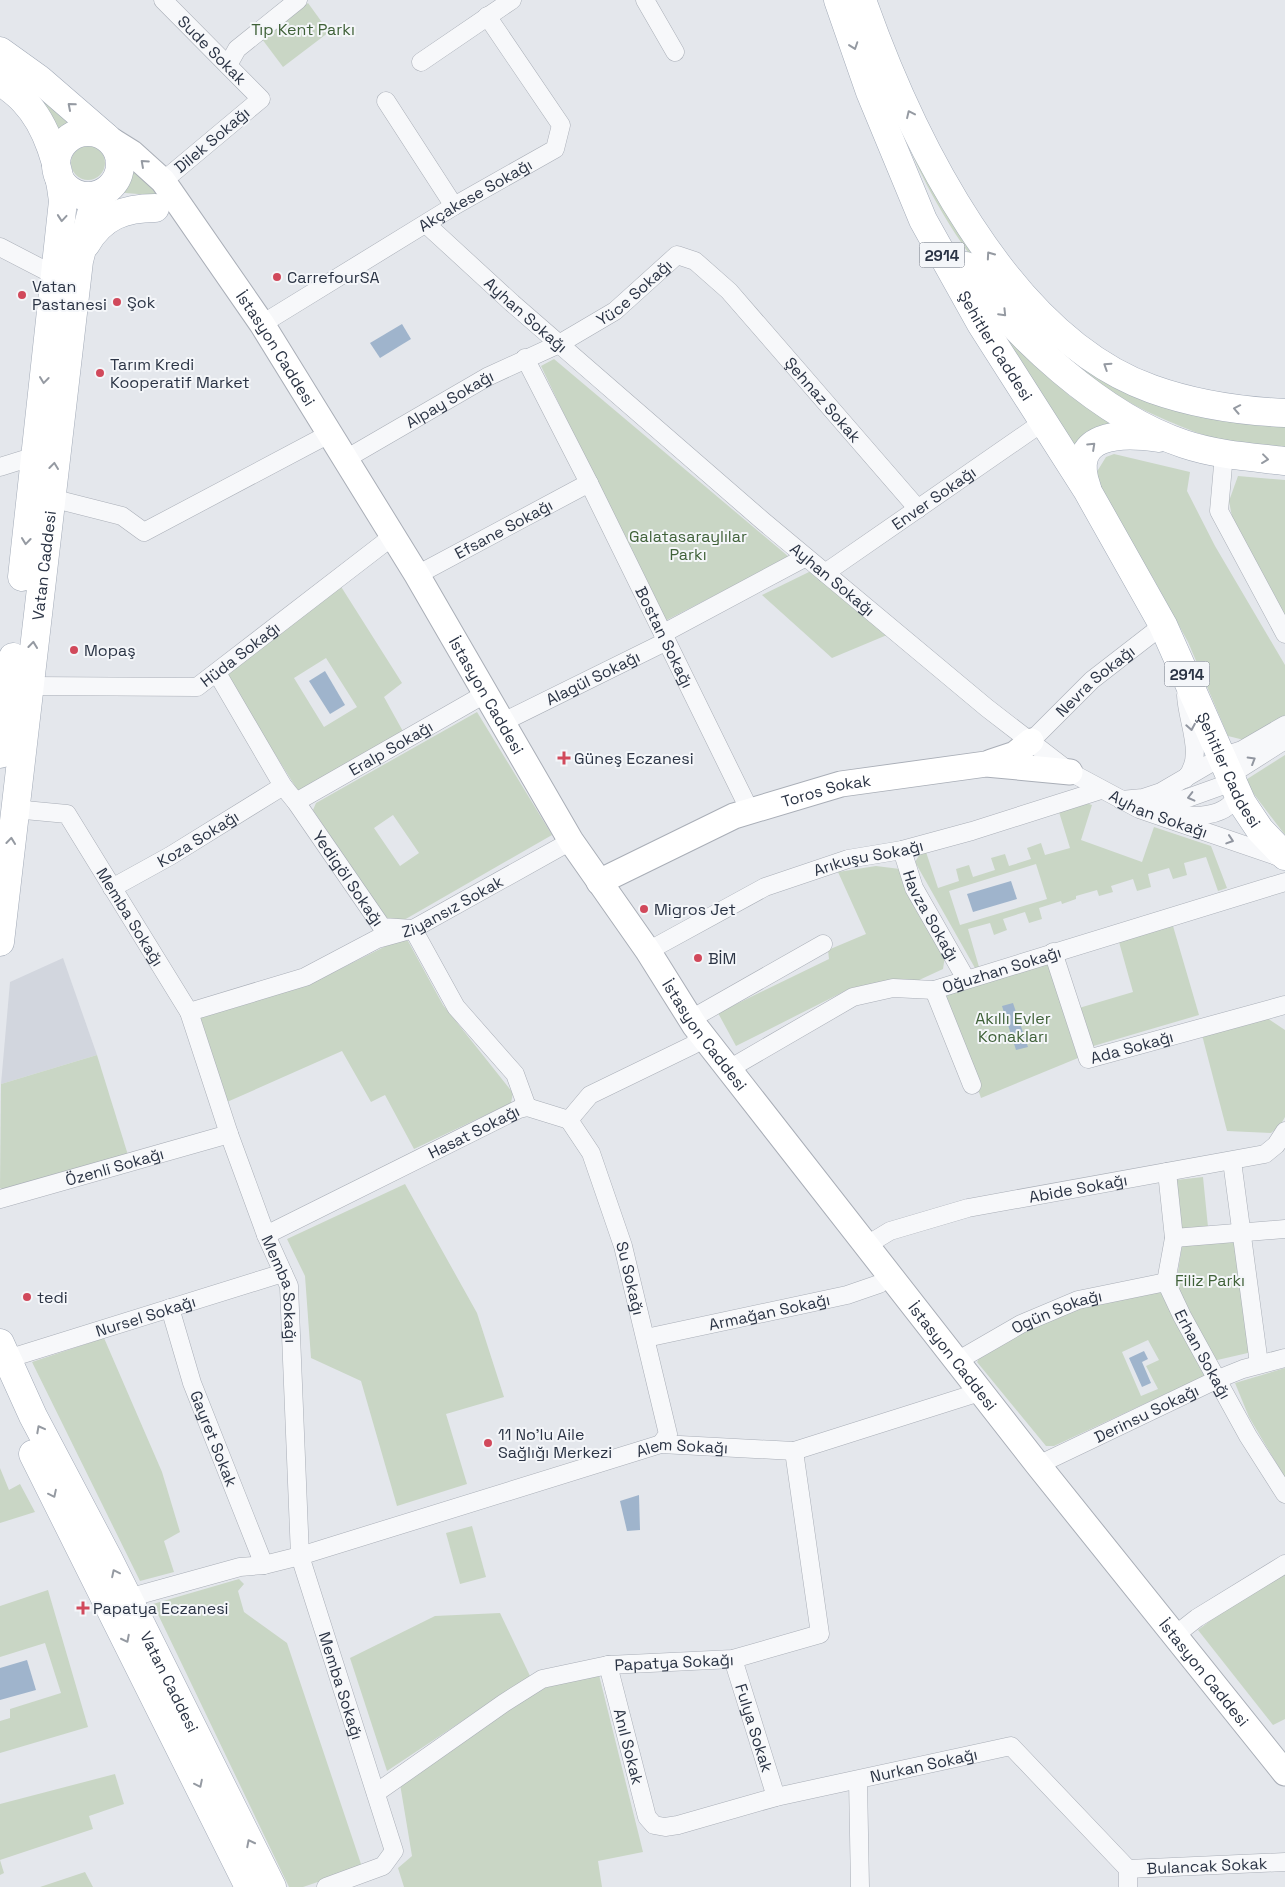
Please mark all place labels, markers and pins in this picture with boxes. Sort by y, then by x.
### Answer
place label: CarrefourSA [287,267,380,288]
marker: CarrefourSA [271,271,283,283]
place label: Vatan Pastanesi [32,276,107,315]
marker: Vatan Pastanesi [16,289,28,301]
place label: Şok [127,292,156,313]
marker: Şok [111,296,123,308]
place label: Tarım Kredi Kooperatif Market [110,354,250,393]
marker: Tarım Kredi Kooperatif Market [94,367,106,379]
place label: Mopaş [84,640,136,661]
marker: Mopaş [68,644,80,656]
place label: Güneş Eczanesi [574,748,694,769]
marker: Güneş Eczanesi [558,752,570,764]
place label: Migros Jet [654,899,736,920]
marker: Migros Jet [638,903,650,915]
place label: BİM [708,948,736,969]
marker: BİM [692,952,704,964]
place label: tedi [37,1287,68,1308]
marker: tedi [21,1291,33,1303]
place label: 11 No'lu Aile Sağlığı Merkezi [498,1424,612,1463]
marker: 11 No'lu Aile Sağlığı Merkezi [482,1437,494,1449]
place label: Papatya Eczanesi [93,1598,229,1619]
marker: Papatya Eczanesi [77,1602,89,1614]

